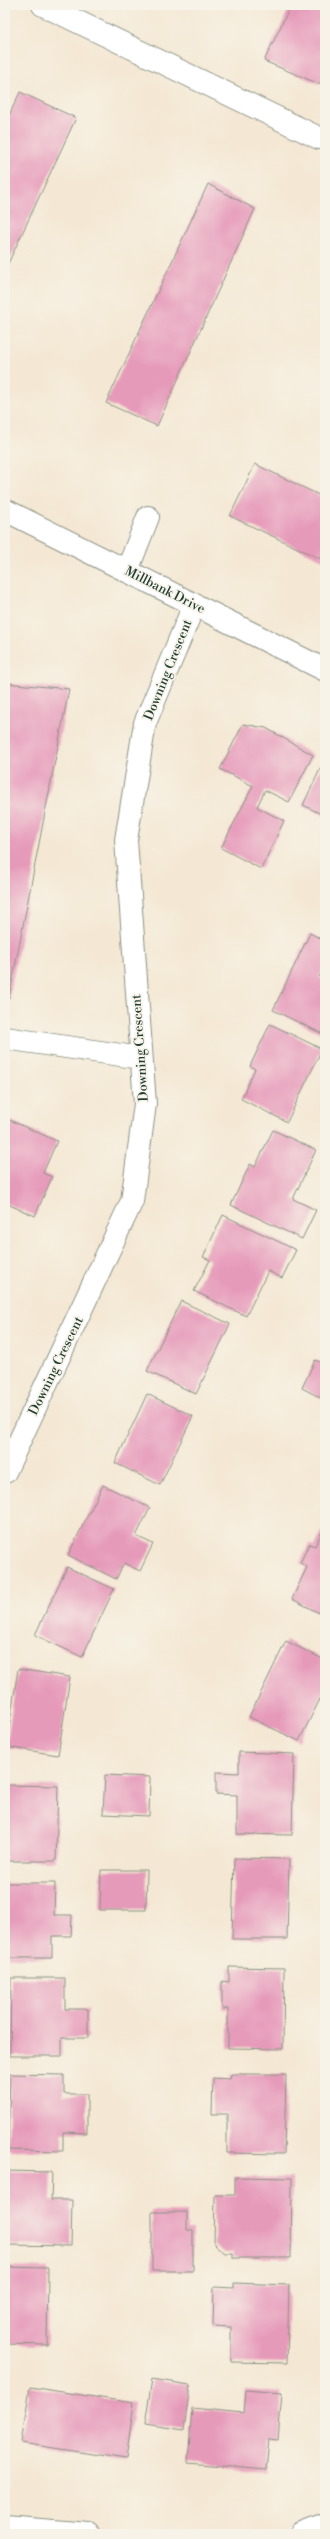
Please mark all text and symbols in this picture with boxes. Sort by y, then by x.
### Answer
street label: Millbank Drive [122,563,208,617]
street label: Downing Crescent [140,617,196,723]
street label: Downing Crescent [128,993,152,1102]
street label: Downing Crescent [25,1314,87,1418]

